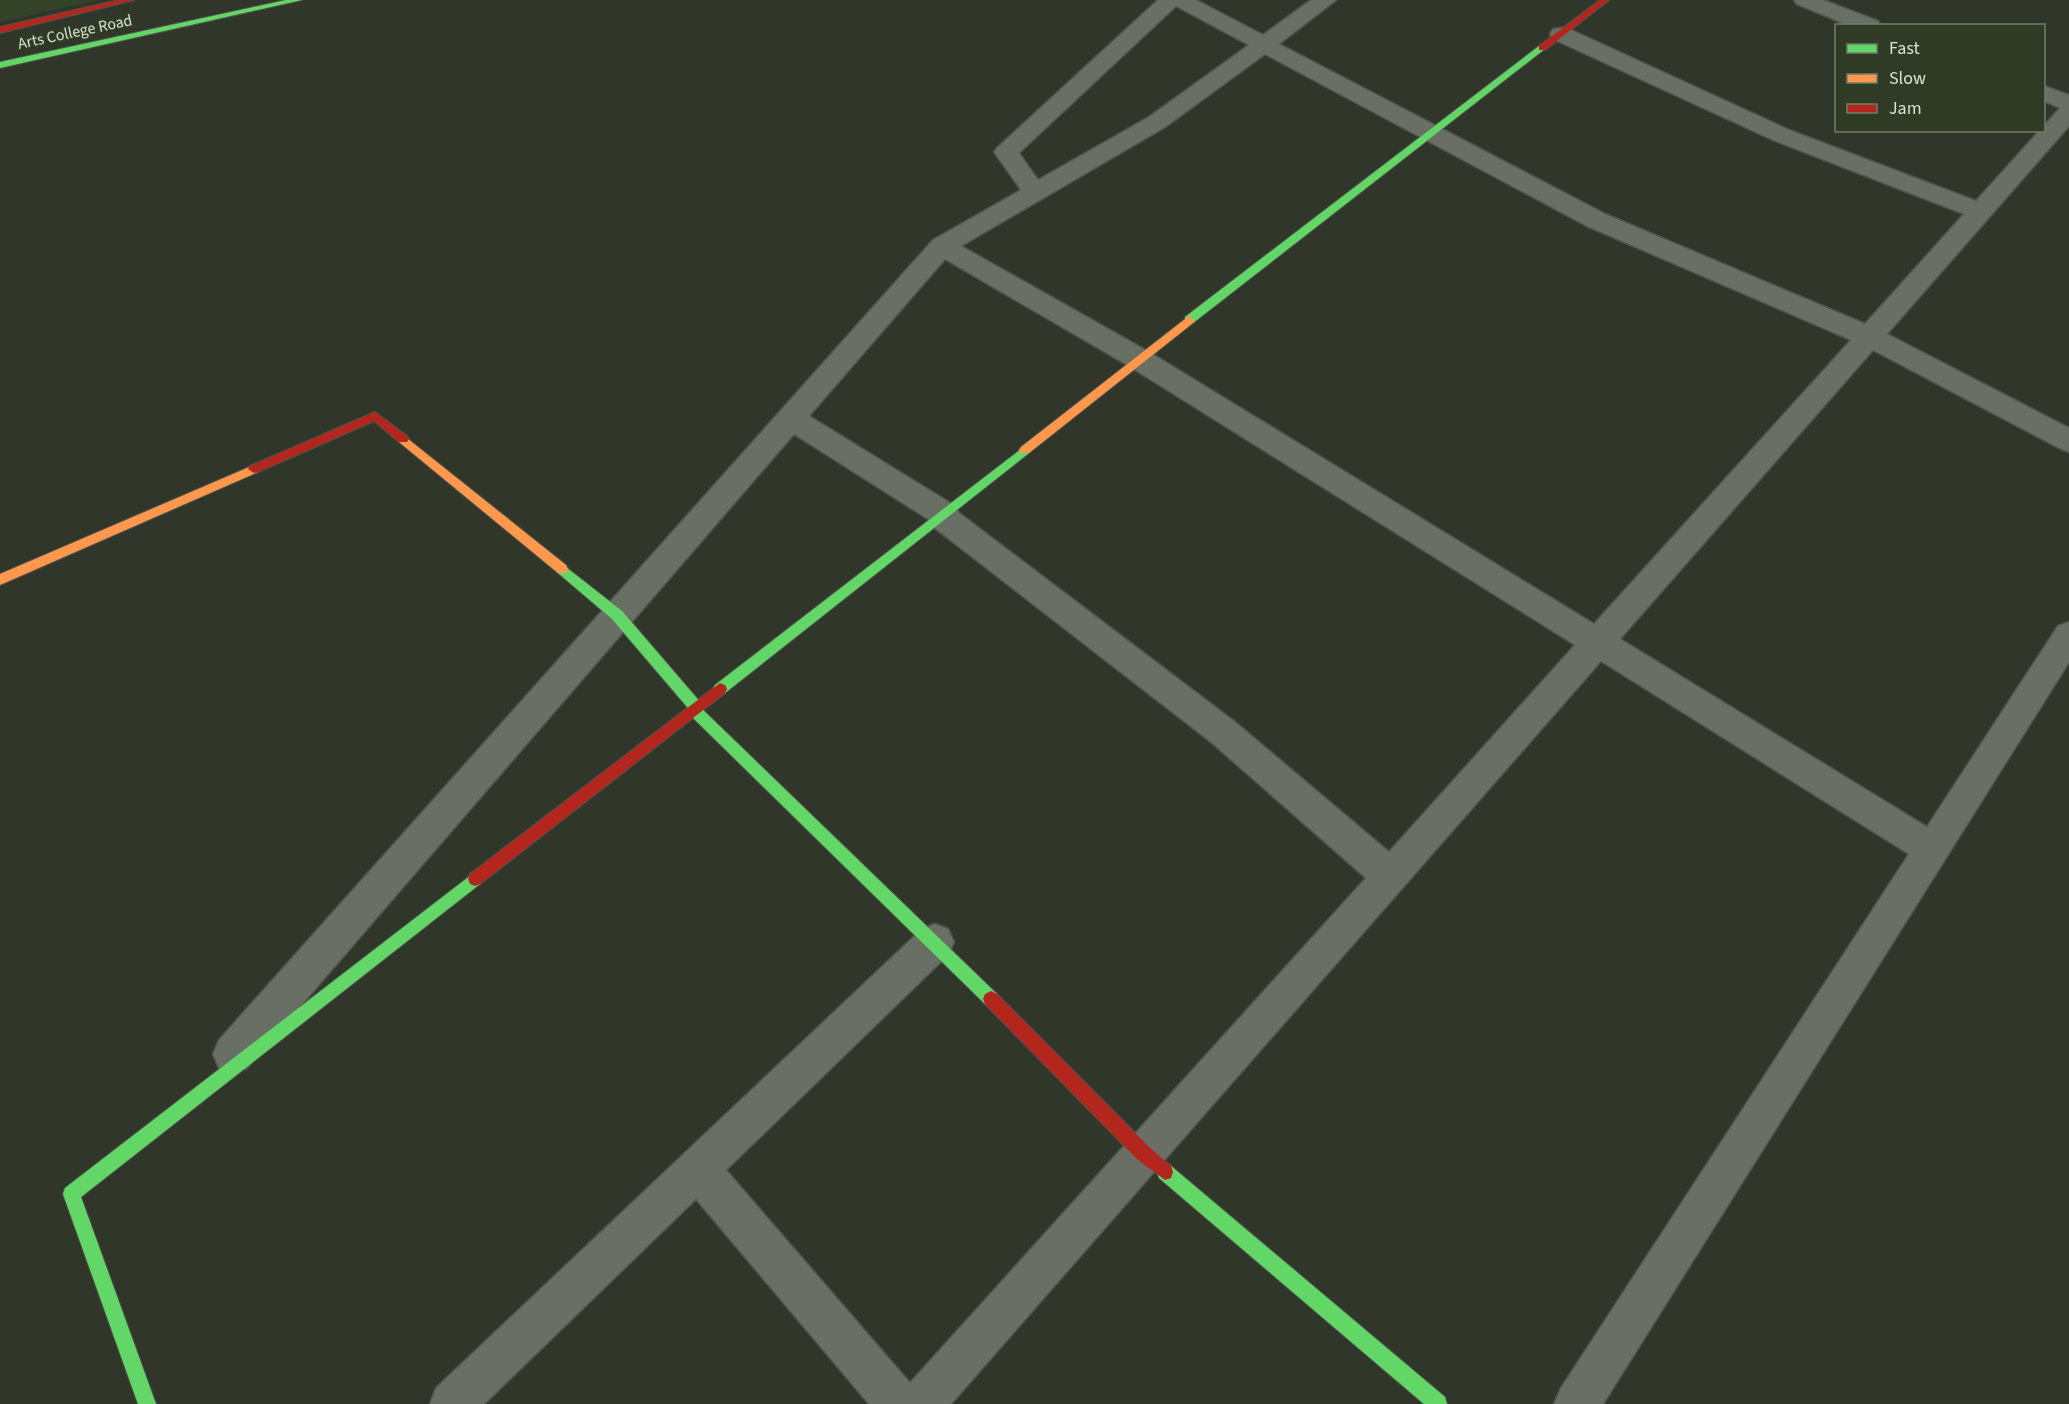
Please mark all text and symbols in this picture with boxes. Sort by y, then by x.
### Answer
street label: Arts College Road [16,9,134,55]
legend [1835,24,2045,132]
text: Fast [1889,36,1920,61]
text: Slow [1889,66,1926,91]
text: Jam [1889,96,1922,121]

